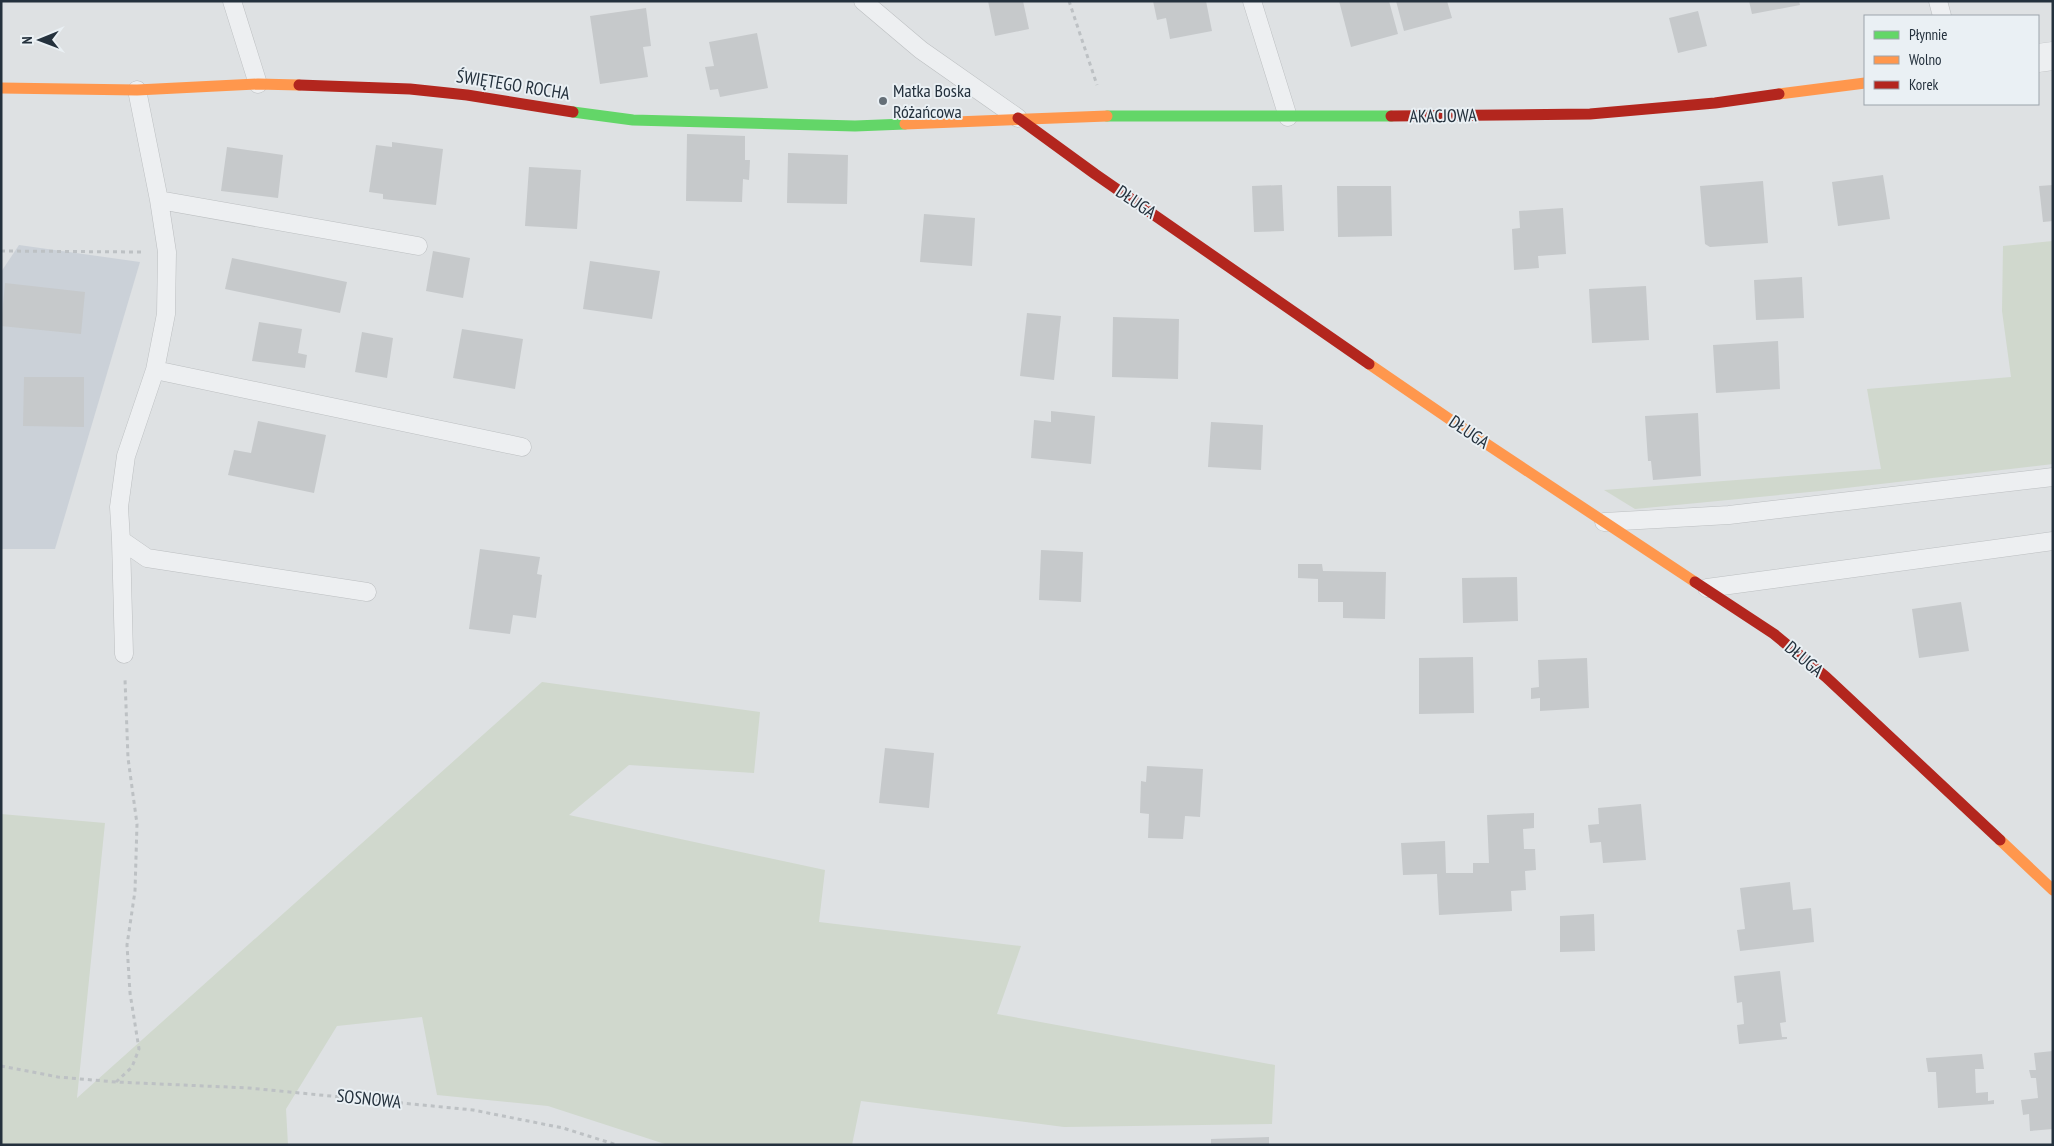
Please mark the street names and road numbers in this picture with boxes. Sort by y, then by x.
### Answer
street label: ŚWIĘTEGO ROCHA [455,64,572,105]
street label: AKACJOWA [1409,103,1477,128]
street label: DŁUGA [1112,180,1161,224]
street label: DŁUGA [1445,410,1494,454]
street label: DŁUGA [1780,636,1829,682]
street label: SOSNOWA [336,1084,403,1113]

